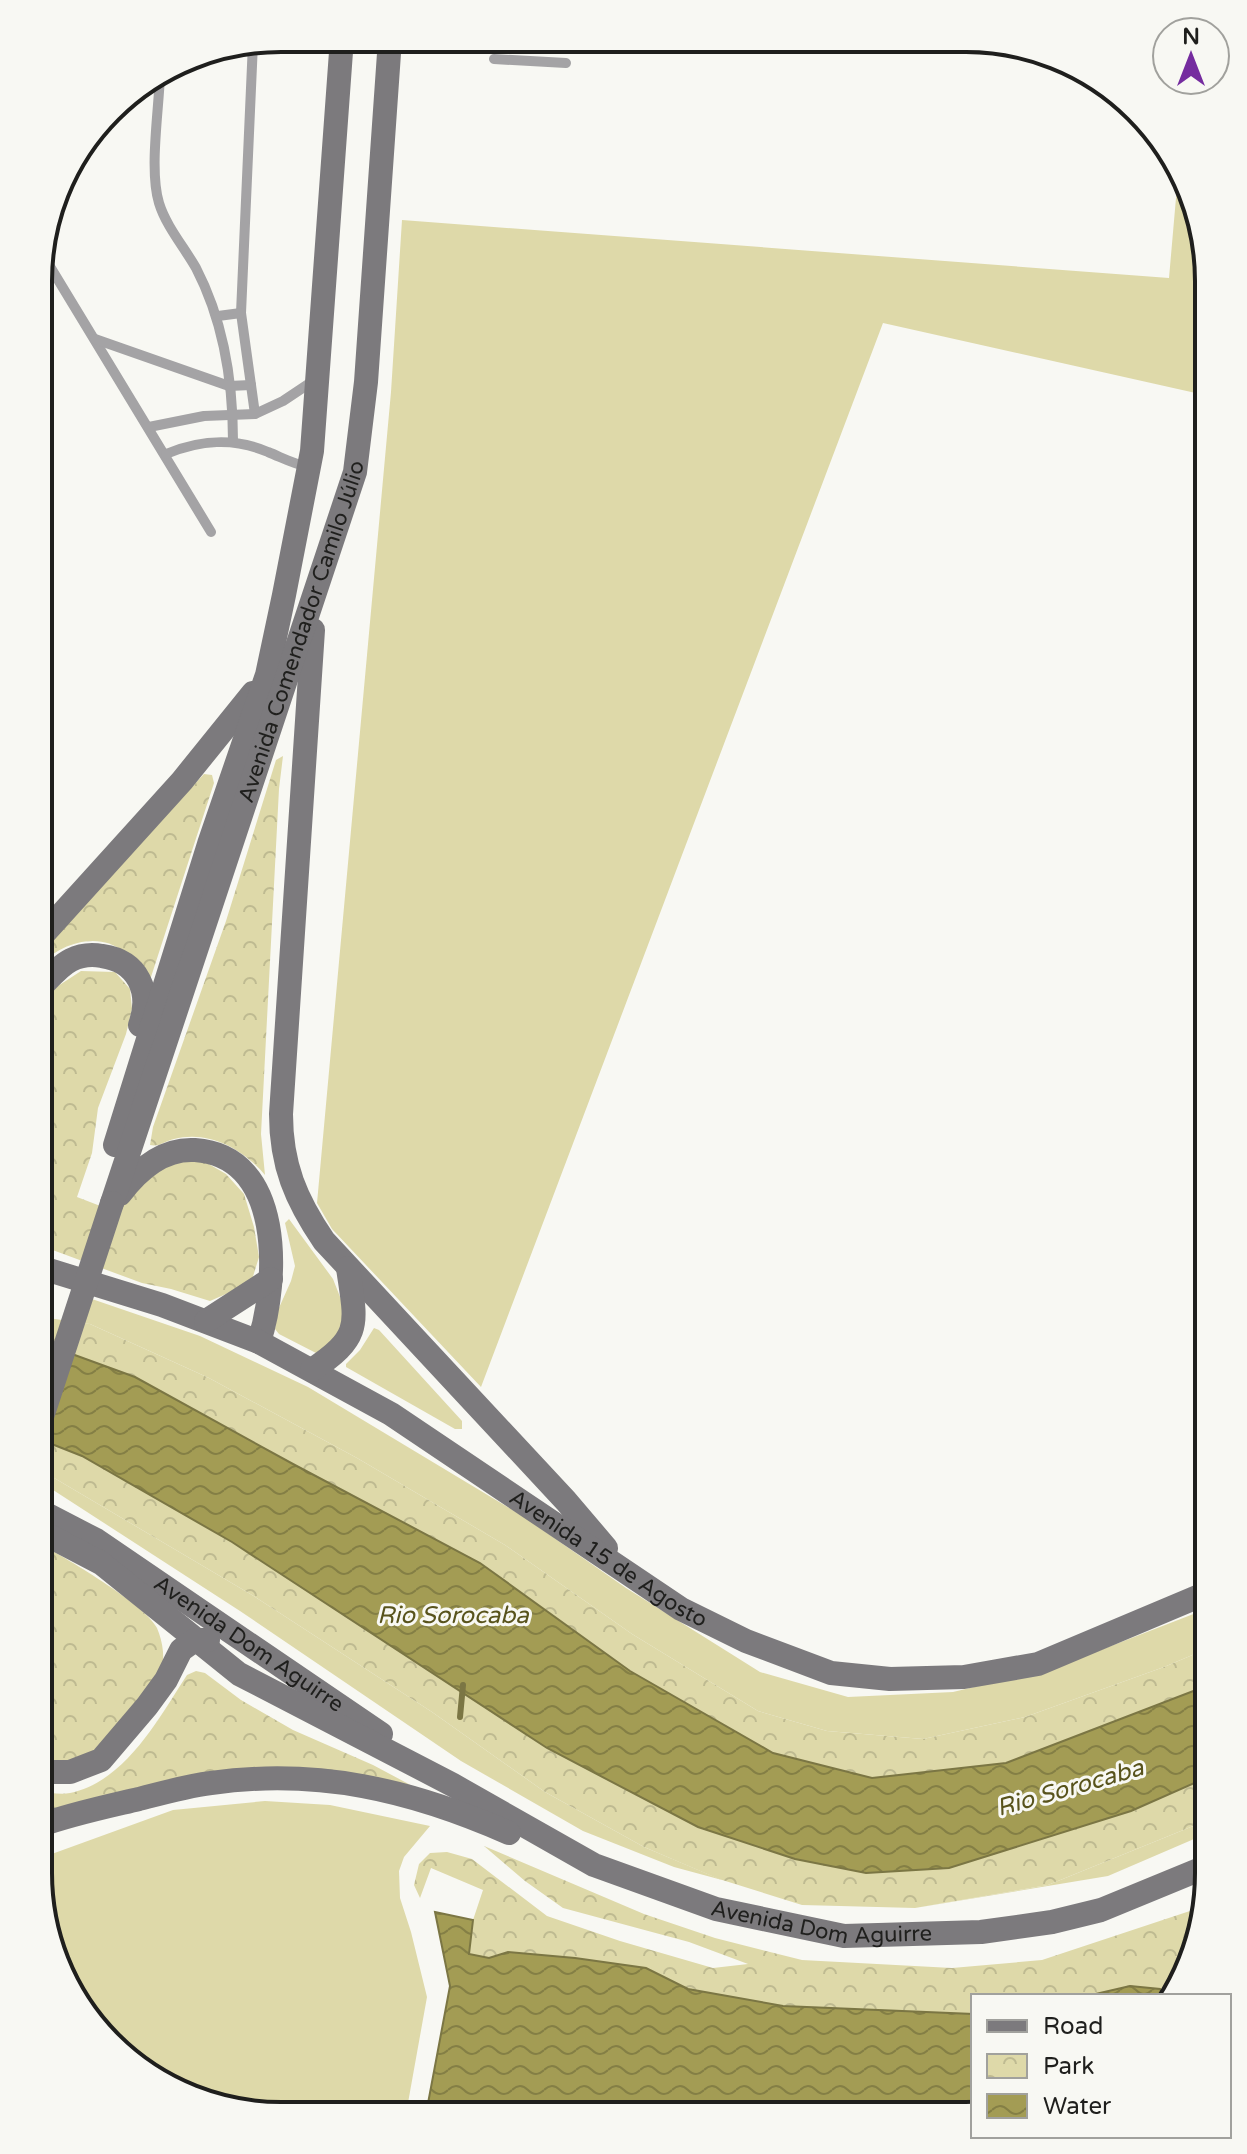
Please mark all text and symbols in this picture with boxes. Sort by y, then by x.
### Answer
north arrow [1151,16,1231,96]
text: N [1182,24,1200,50]
street label: Avenida Comendador Camilo Júlio [233,460,369,806]
street label: Avenida 15 de Agosto [504,1484,711,1633]
street label: Avenida Dom Aguirre [149,1570,349,1718]
water label: Rio Sorocaba [377,1601,529,1630]
water label: Rio Sorocaba [993,1753,1147,1823]
street label: Avenida Dom Aguirre [708,1895,932,1950]
legend [971,1994,1231,2138]
text: Road [1043,2012,1103,2041]
text: Park [1043,2052,1094,2081]
text: Water [1043,2092,1112,2121]

